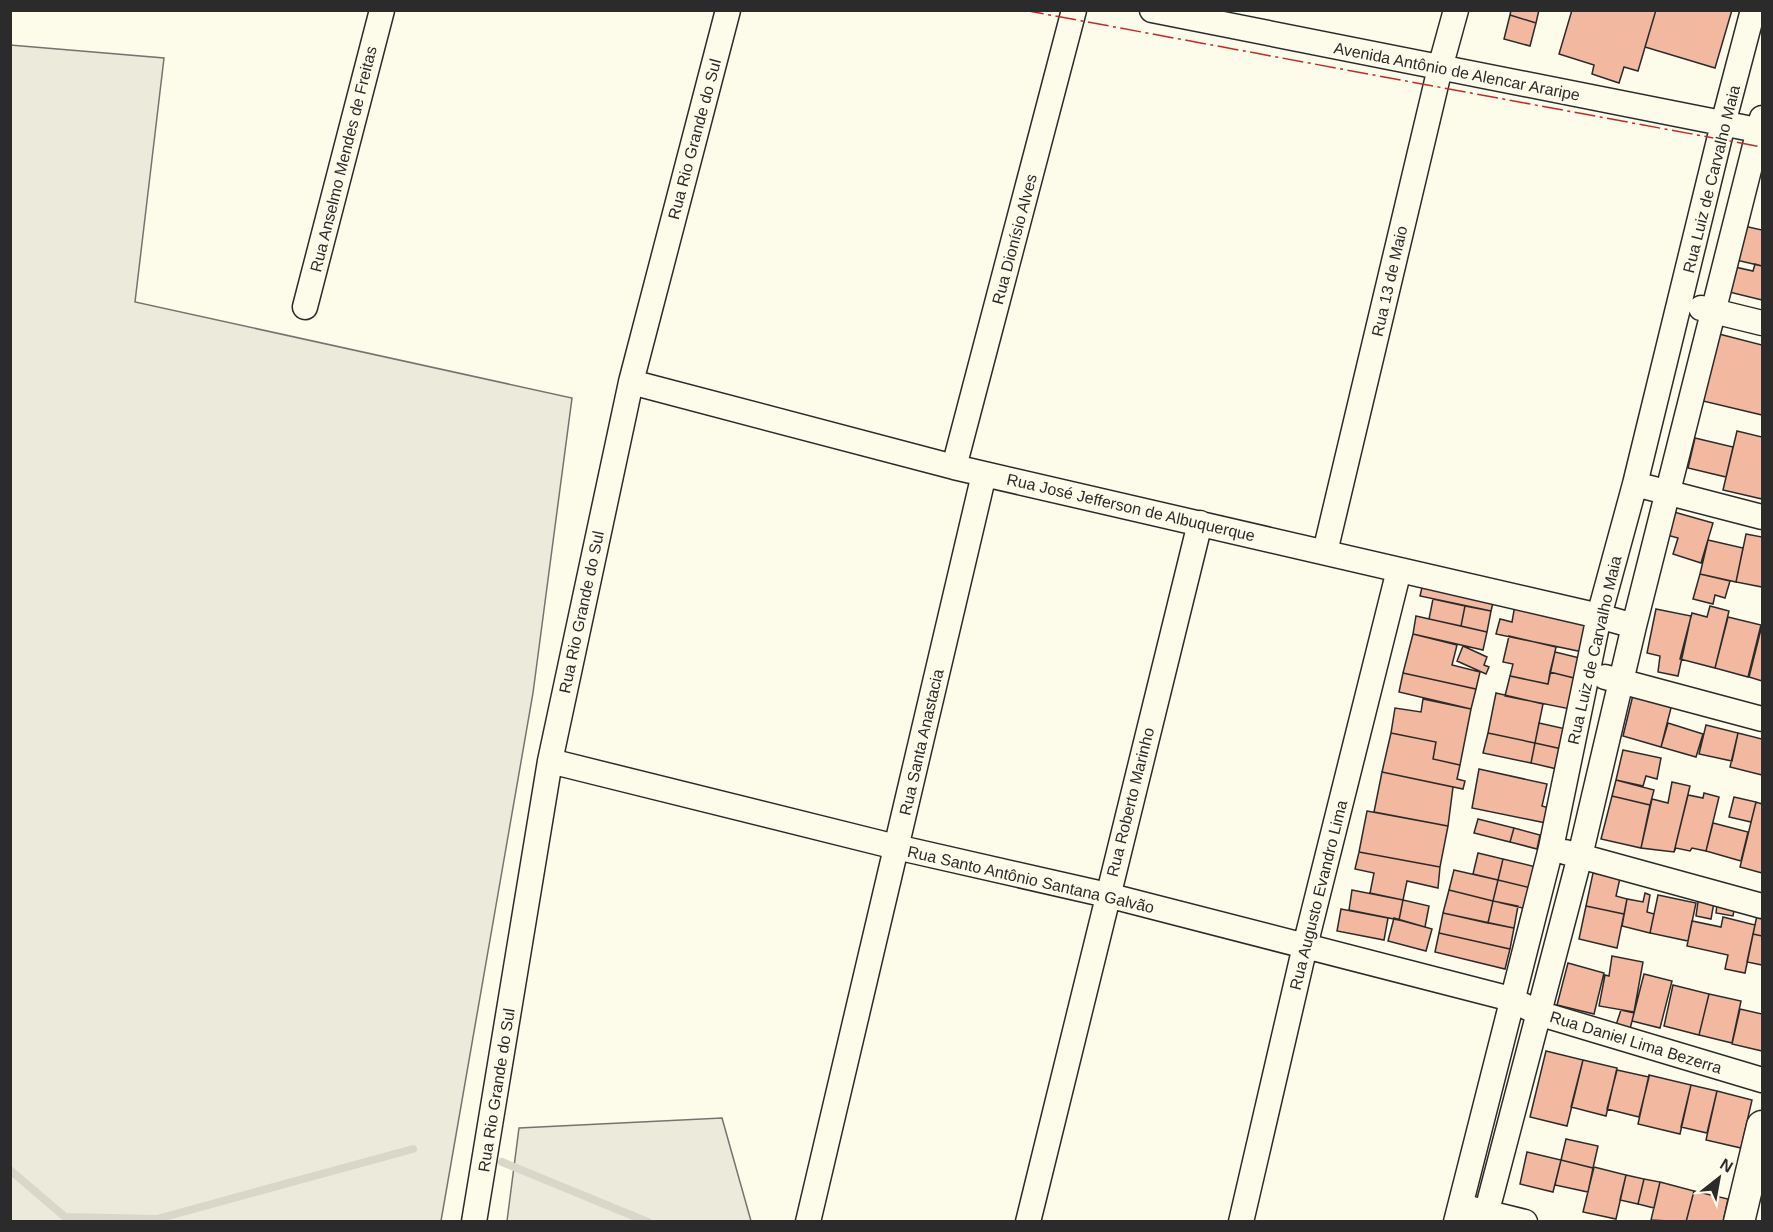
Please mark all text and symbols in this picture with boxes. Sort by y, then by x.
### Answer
street label: Avenida Antônio de Alencar Araripe [1332,39,1582,104]
street label: Rua Anselmo Mendes de Freitas [307,44,380,274]
street label: Rua Rio Grande do Sul [665,57,724,221]
street label: Rua Luiz de Carvalho Maia [1680,83,1743,275]
street label: Rua Dionísio Alves [989,172,1040,306]
street label: Rua 13 de Maio [1368,224,1410,338]
street label: Rua José Jefferson de Albuquerque [1005,471,1257,544]
street label: Rua Rio Grande do Sul [556,529,607,695]
street label: Rua Luiz de Carvalho Maia [1564,554,1624,746]
street label: Rua Santa Anastacia [896,667,947,817]
street label: Rua Roberto Marinho [1104,726,1157,878]
street label: Rua Augusto Evandro Lima [1287,798,1350,992]
street label: Rua Santo Antônio Santana Galvão [906,843,1156,916]
street label: Rua Rio Grande do Sul [475,1007,518,1173]
street label: Rua Daniel Lima Bezerra [1548,1008,1724,1077]
north arrow [1689,1148,1749,1208]
text: N [1717,1155,1736,1176]

